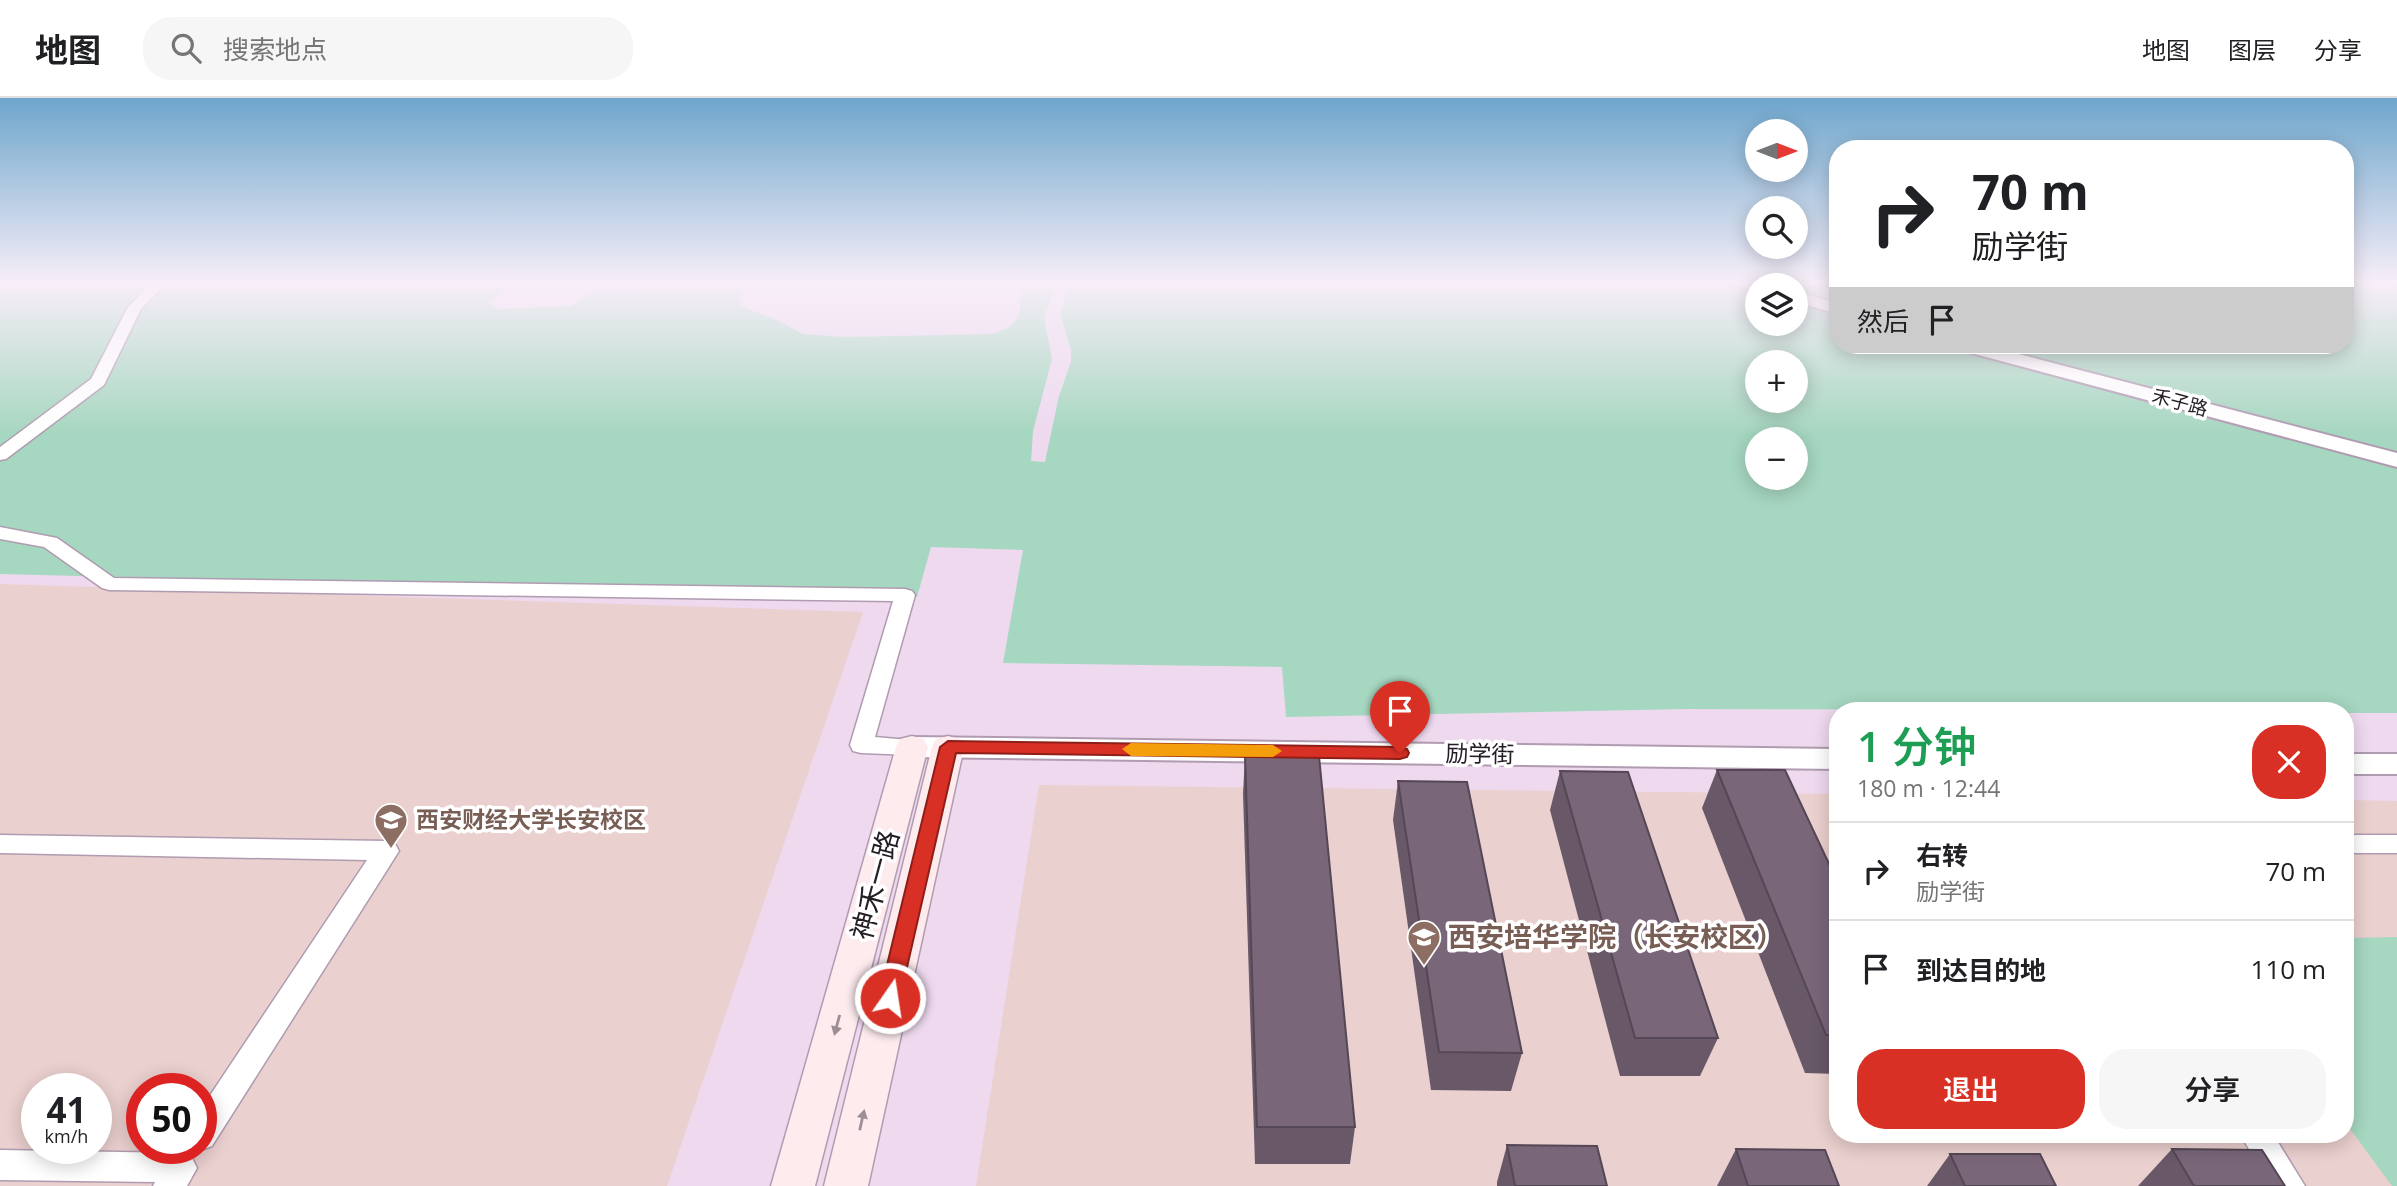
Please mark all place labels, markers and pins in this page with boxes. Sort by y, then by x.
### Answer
pin [1370,681,1430,753]
school or university icon: 西安财经大学长安校区 [372,801,410,850]
place label: 西安财经大学长安校区 [416,803,646,835]
place label: 西安培华学院（长安校区） [1448,917,1784,955]
school or university icon: 西安培华学院（长安校区） [1405,918,1443,967]

